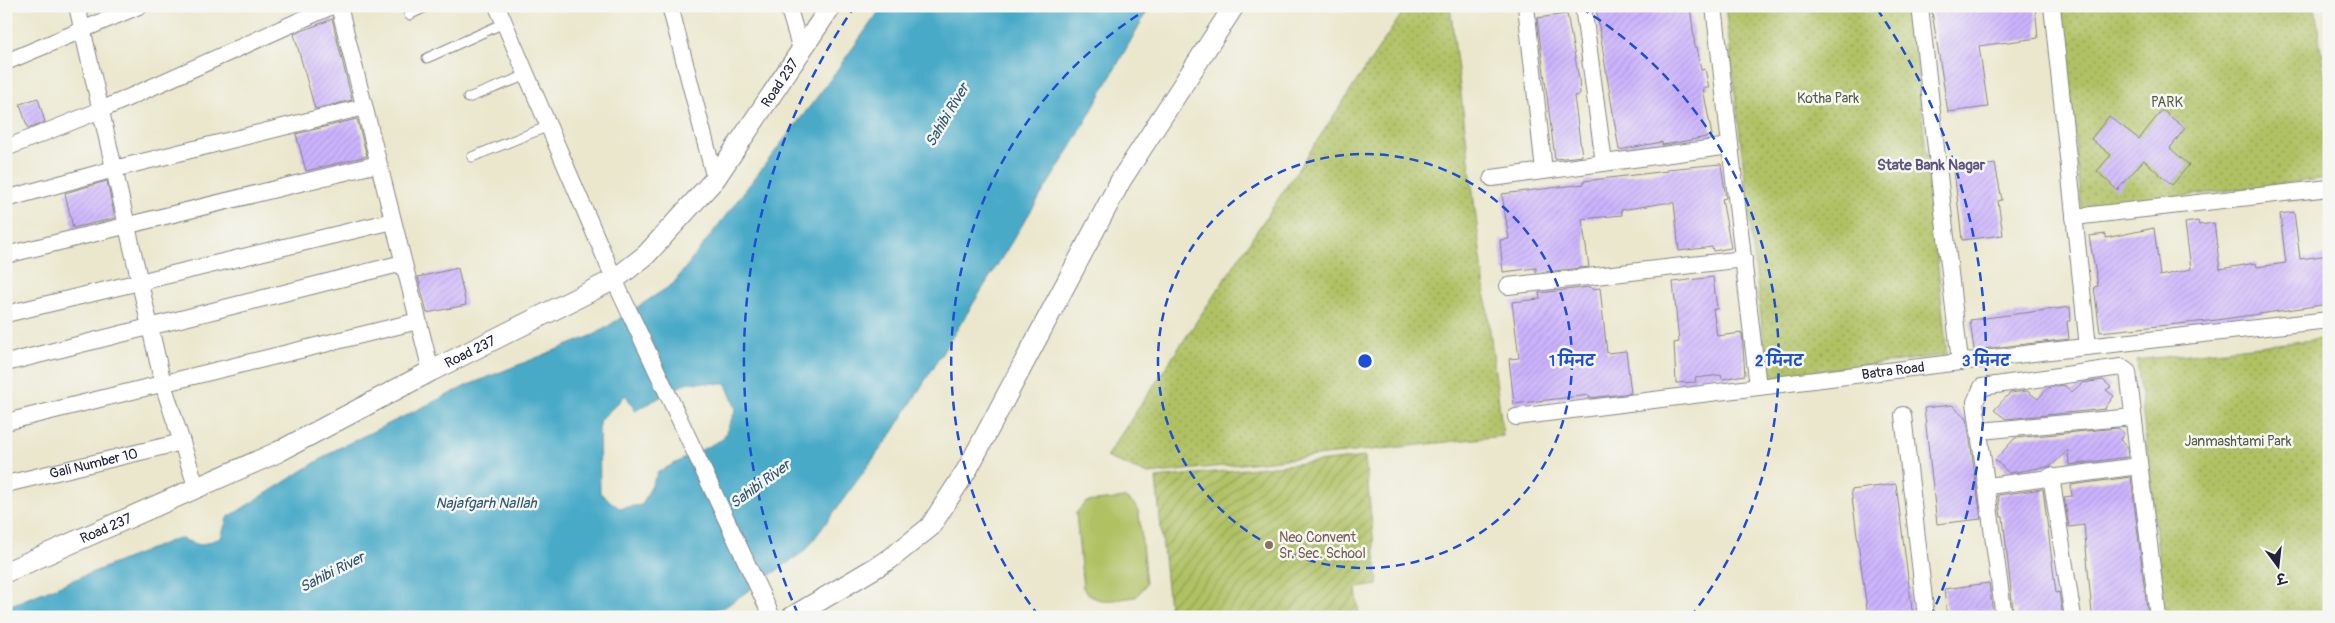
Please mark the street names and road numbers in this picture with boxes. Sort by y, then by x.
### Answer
street label: Road 237 [758,55,803,110]
street label: Road 237 [442,332,499,372]
street label: Batra Road [1861,358,1926,383]
street label: Gali Number 10 [48,445,139,482]
street label: Road 237 [77,509,135,547]

